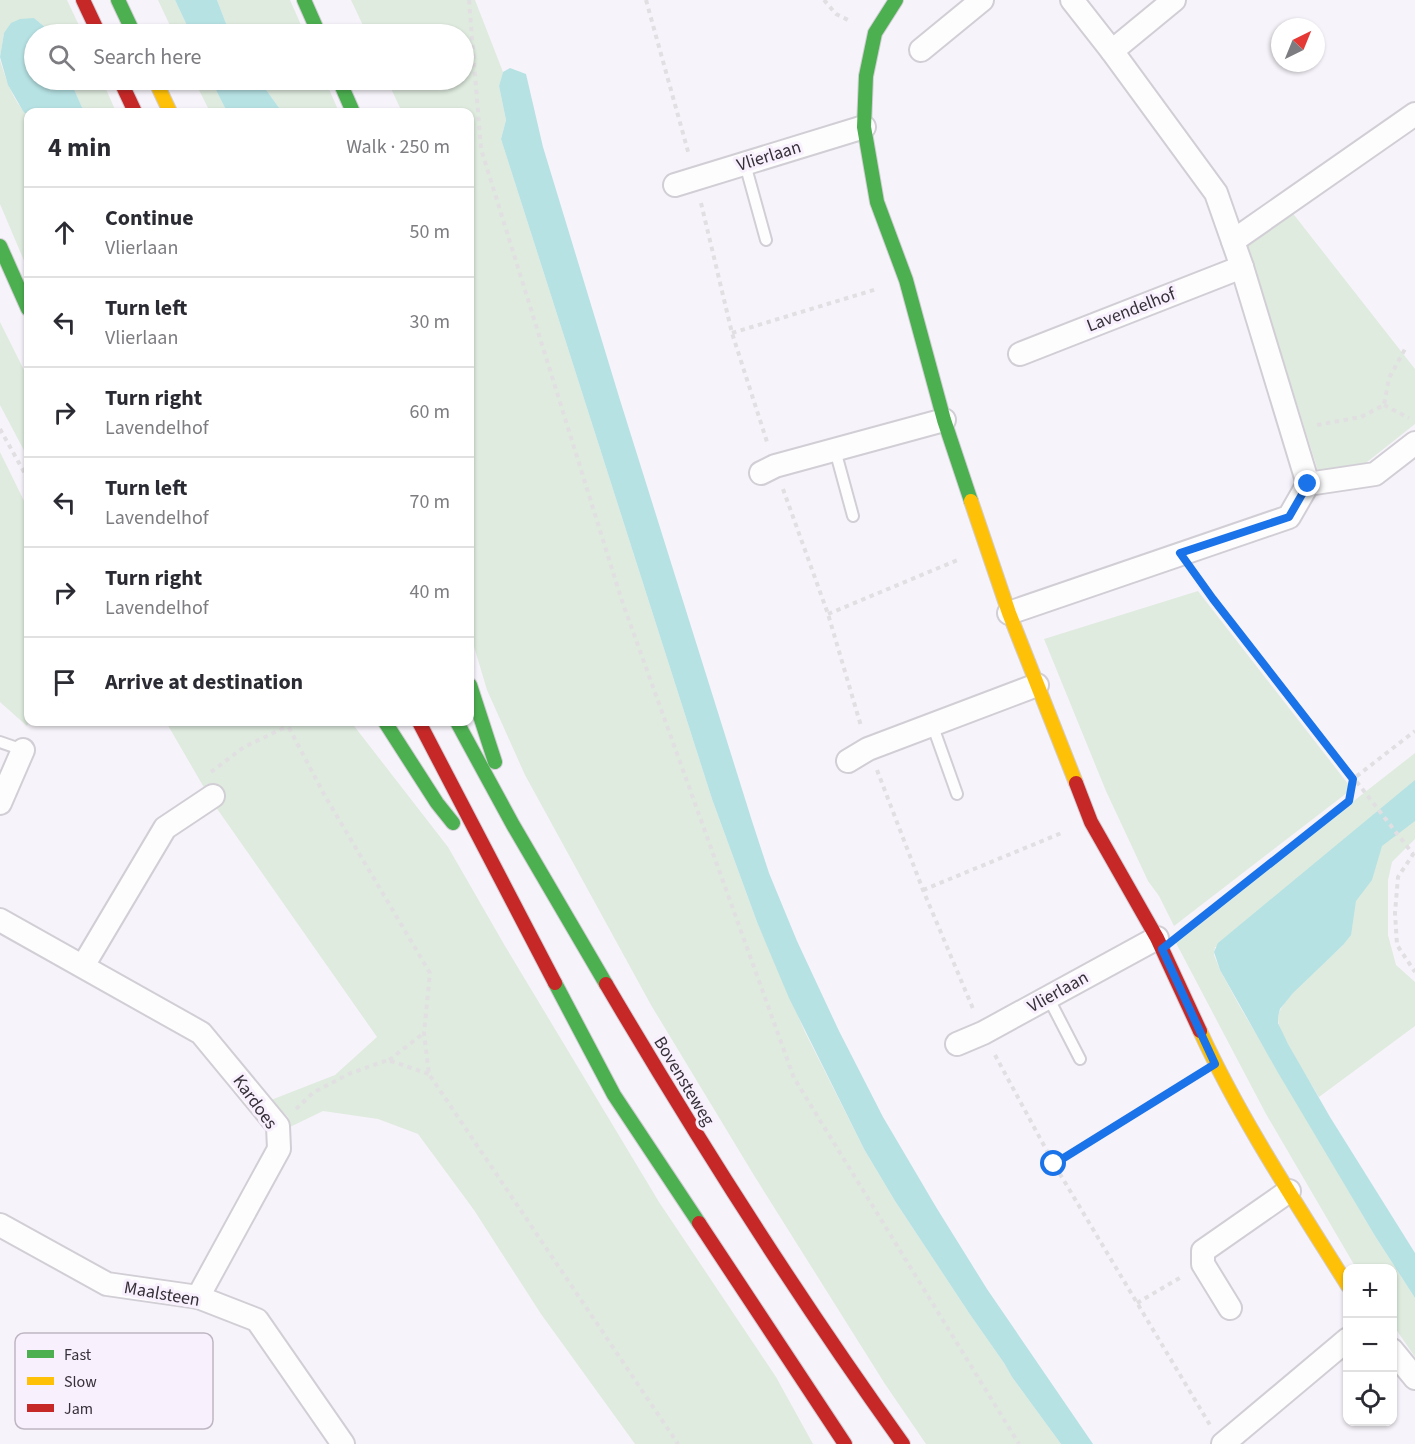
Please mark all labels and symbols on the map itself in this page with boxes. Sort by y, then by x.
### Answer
north arrow [1271,18,1325,72]
street label: Vlierlaan [734,134,804,178]
street label: Lavendelhof [1083,281,1180,338]
route end [1294,470,1320,496]
street label: Vlierlaan [1023,965,1093,1019]
street label: Bovensteweg [648,1032,720,1130]
street label: Kardoes [227,1070,283,1134]
route start [1040,1150,1066,1176]
street label: Maalsteen [122,1275,202,1313]
legend [15,1333,213,1429]
text: Fast [64,1344,92,1366]
text: Slow [64,1371,97,1393]
text: Jam [64,1398,93,1420]

